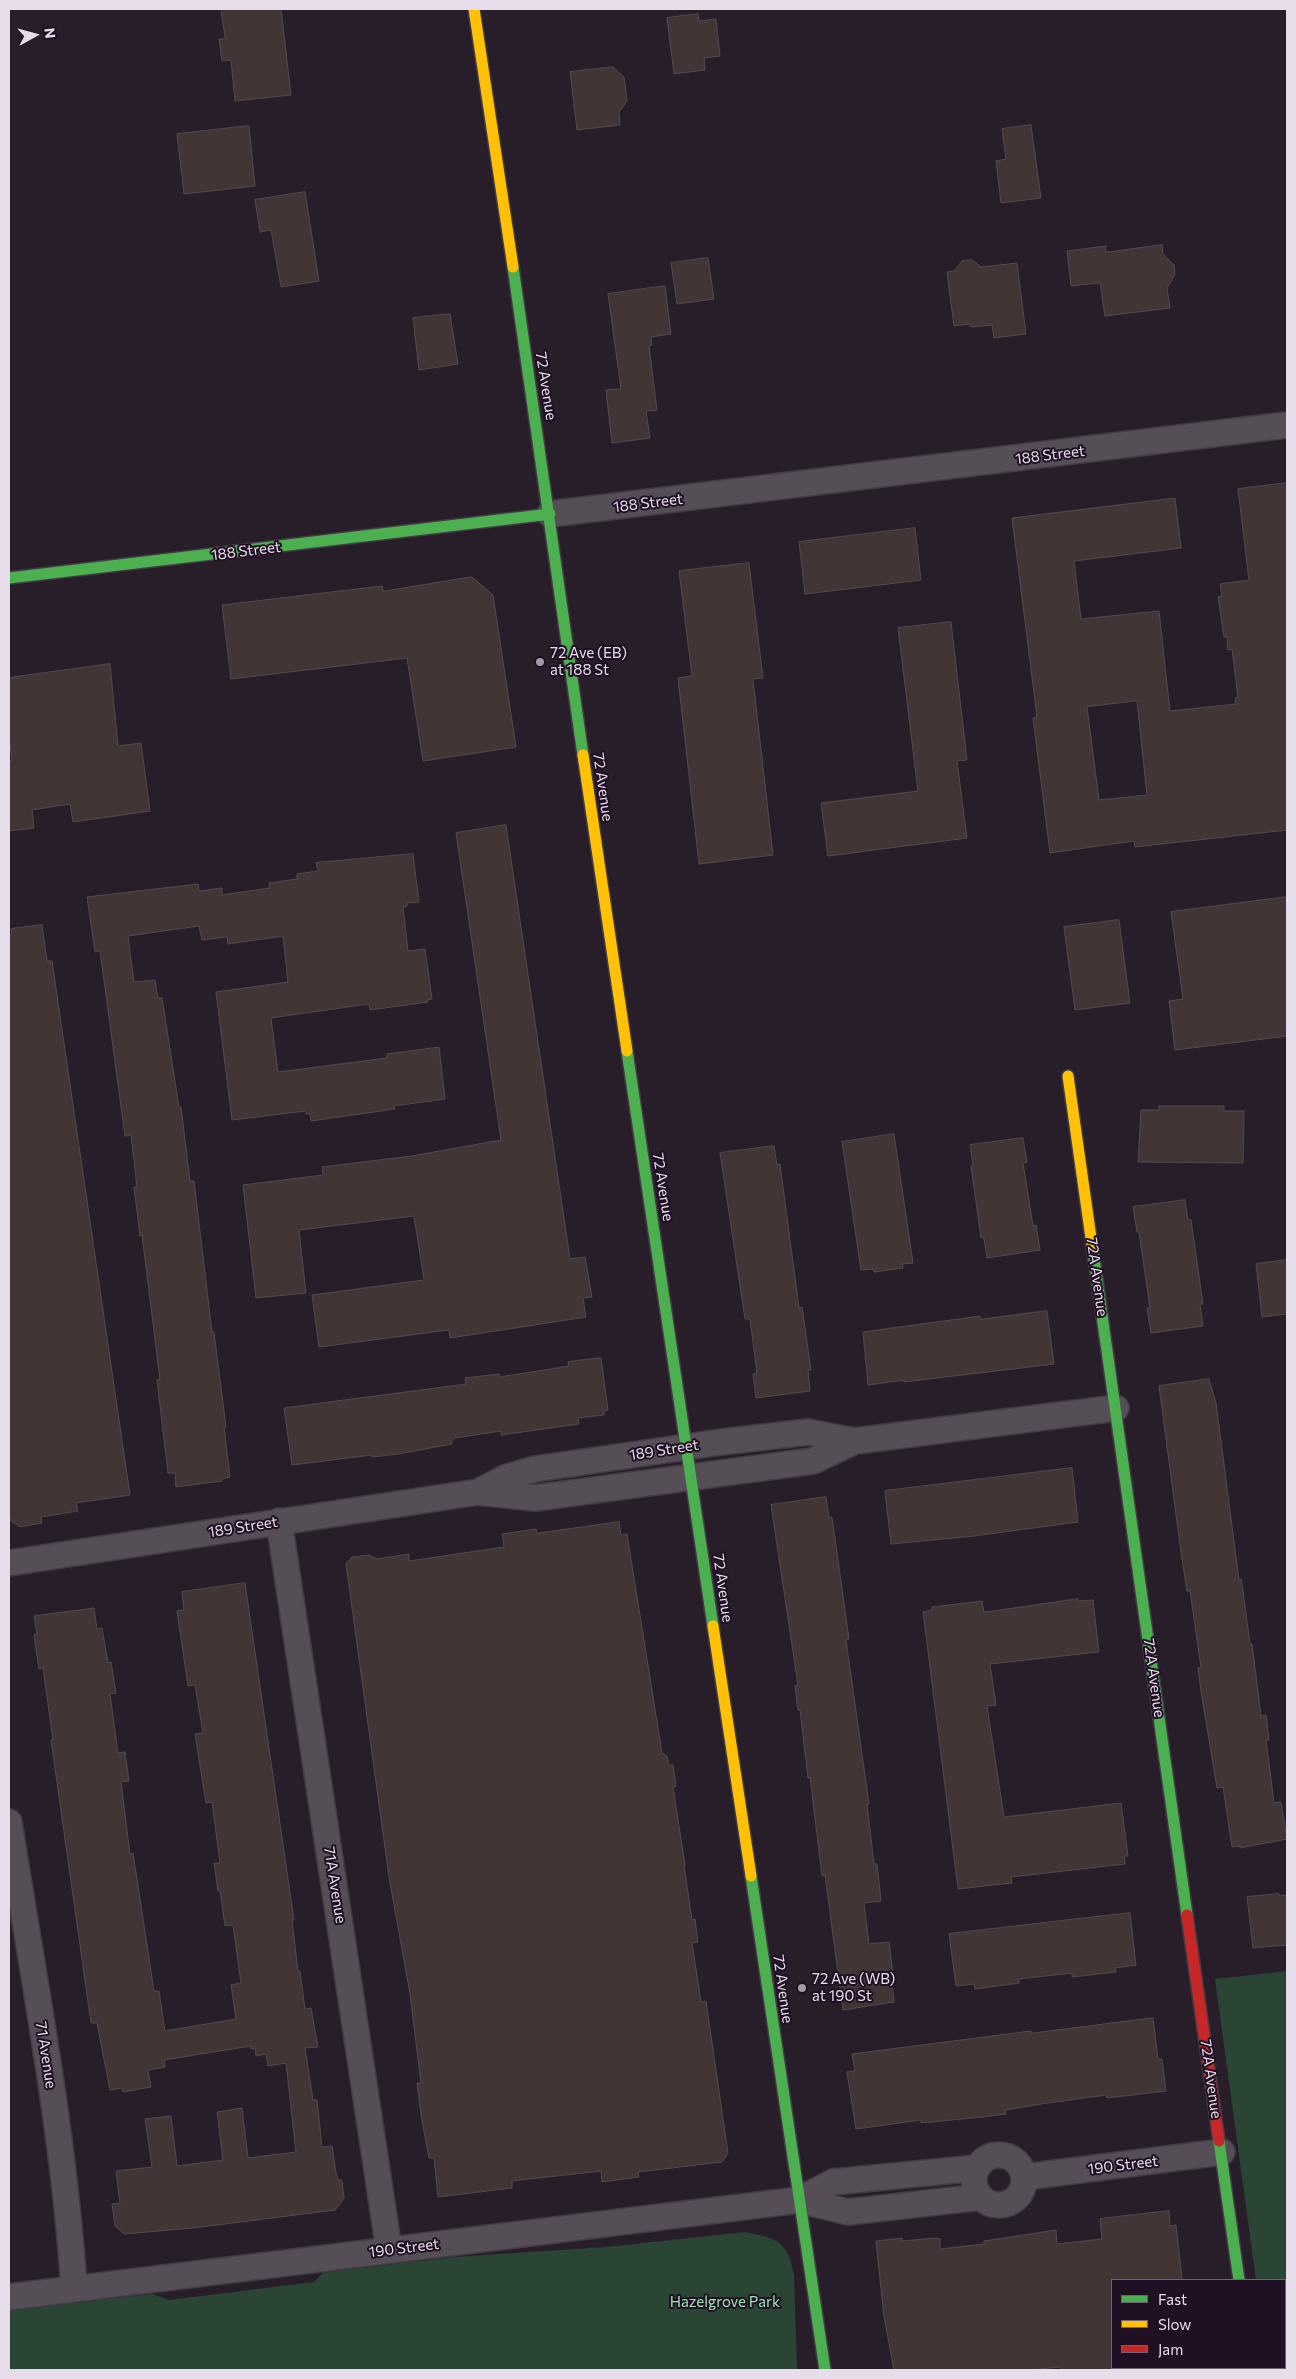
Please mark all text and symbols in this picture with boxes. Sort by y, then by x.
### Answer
north arrow [10,10,60,60]
text: N [41,27,59,39]
street label: 72 Avenue [532,350,560,422]
street label: 188 Street [1014,442,1086,468]
street label: 188 Street [612,490,684,516]
street label: 188 Street [210,538,282,564]
place label: 72 Ave (EB) at 188 St [550,644,627,679]
marker: 72 Ave (EB) at 188 St [534,656,546,668]
street label: 72 Avenue [589,752,617,822]
street label: 72 Avenue [649,1151,677,1223]
street label: 72A Avenue [1083,1236,1111,1318]
street label: 189 Street [628,1436,700,1464]
street label: 189 Street [207,1513,279,1541]
street label: 72 Avenue [709,1553,737,1623]
street label: 72A Avenue [1140,1637,1168,1719]
street label: 71A Avenue [320,1845,350,1925]
street label: 72 Avenue [769,1954,797,2024]
place label: 72 Ave (WB) at 190 St [812,1970,895,2005]
marker: 72 Ave (WB) at 190 St [796,1982,808,1994]
street label: 71 Avenue [32,2020,60,2090]
street label: 72A Avenue [1197,2038,1225,2120]
street label: 190 Street [1087,2152,1159,2178]
street label: 190 Street [368,2235,440,2261]
legend [1111,2279,1286,2369]
text: Fast [1158,2290,1187,2308]
park label: Hazelgrove Park [670,2293,780,2311]
text: Slow [1158,2315,1191,2333]
text: Jam [1158,2340,1183,2358]

